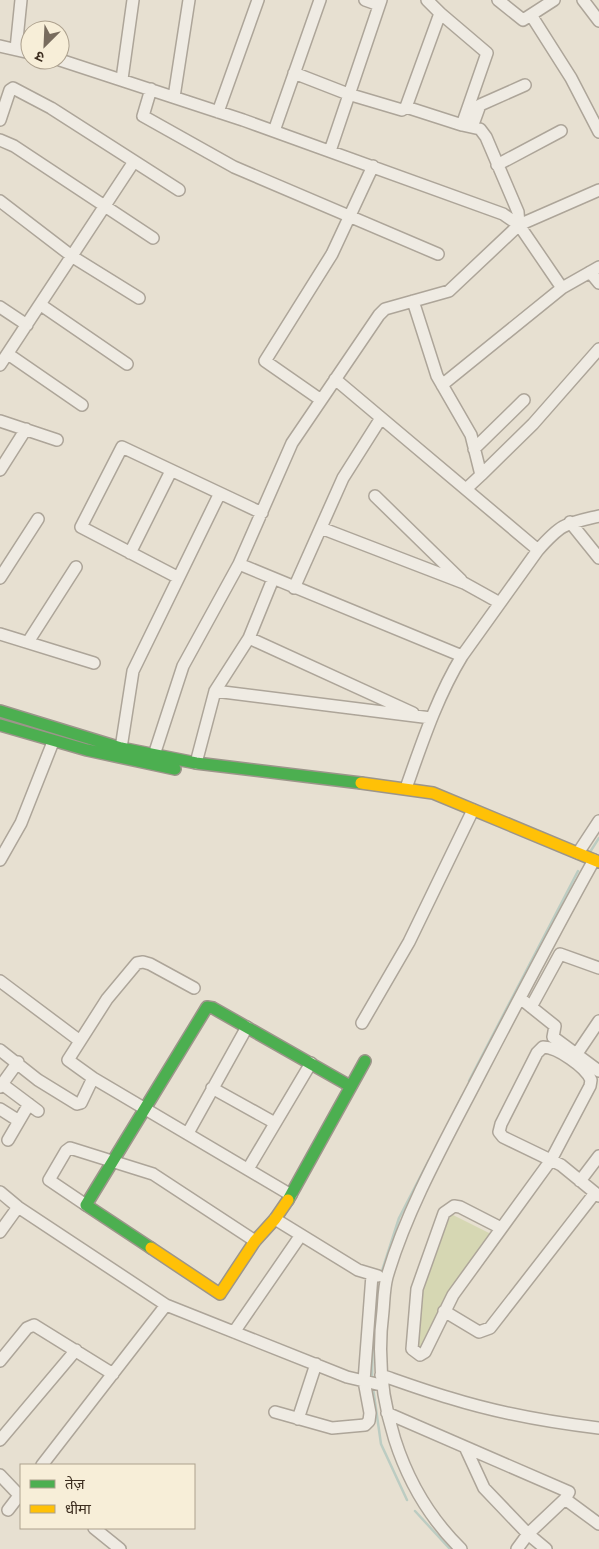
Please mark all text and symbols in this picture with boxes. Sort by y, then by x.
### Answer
north arrow [20,20,70,70]
text: उ [31,45,48,68]
legend [20,1464,195,1529]
text: तेज़ [65,1473,86,1496]
text: धीमा [65,1498,92,1521]

